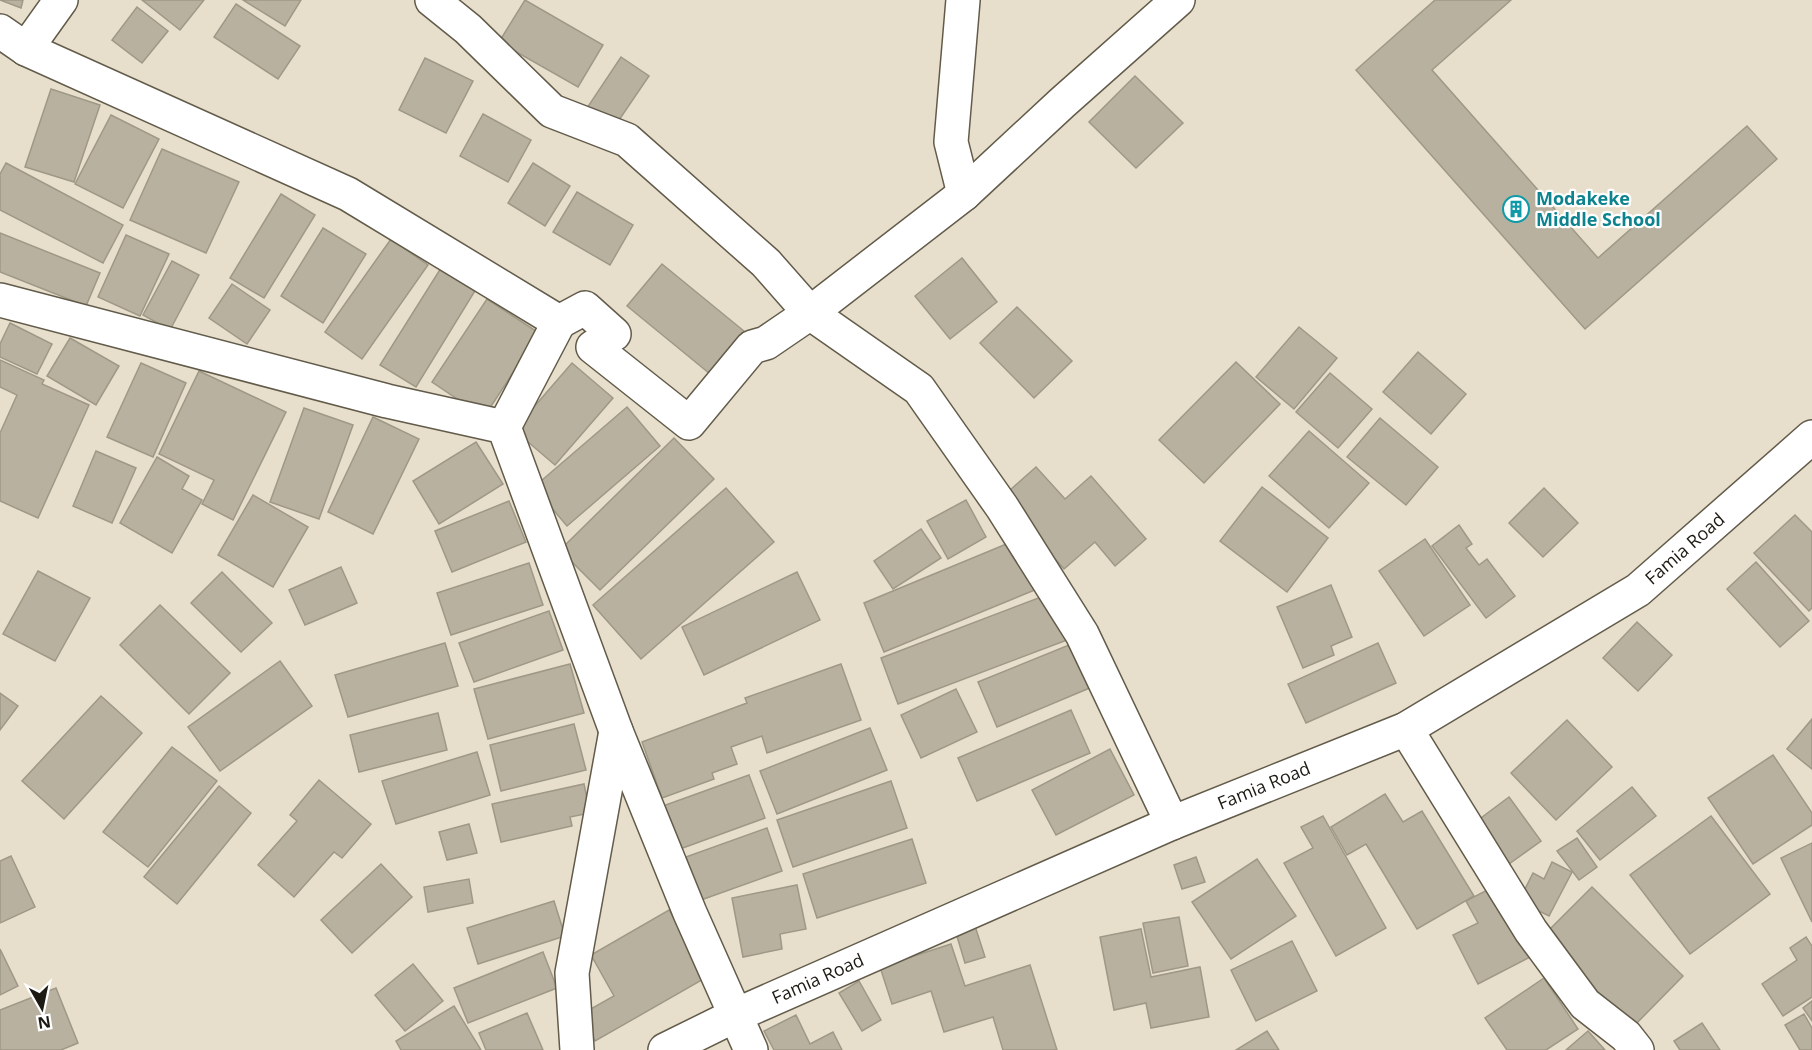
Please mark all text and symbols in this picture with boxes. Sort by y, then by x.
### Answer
place label: Modakeke Middle School [1536,186,1661,231]
building icon: Modakeke Middle School [1501,194,1531,224]
street label: Famia Road [1639,507,1729,589]
street label: Famia Road [1214,756,1314,815]
street label: Famia Road [768,947,867,1009]
north arrow [12,978,72,1038]
text: N [36,1011,52,1035]

